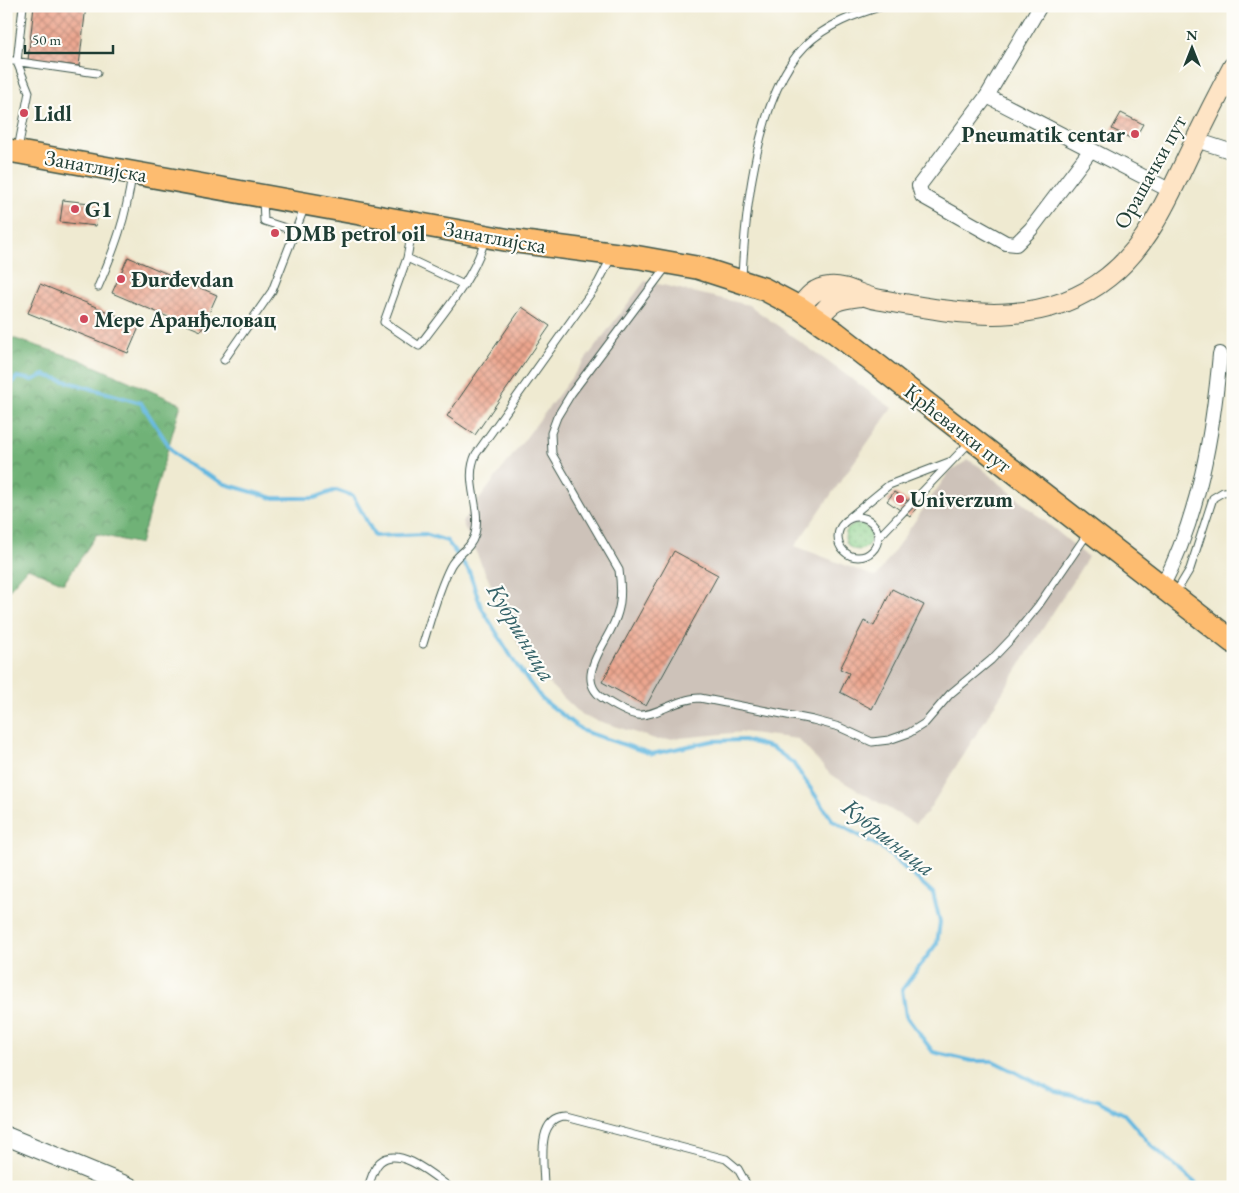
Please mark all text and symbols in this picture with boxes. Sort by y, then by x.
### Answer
scale bar [25,22,112,54]
north arrow [1166,22,1216,72]
text: N [1186,26,1198,44]
text: 50 m [32,30,61,49]
place label: Lidl [34,99,72,128]
marker: Lidl [18,107,30,119]
street label: Орашачки пут [1107,110,1193,234]
place label: Pneumatik centar [961,120,1126,149]
marker: Pneumatik centar [1129,128,1141,140]
street label: Занатлијска [43,143,150,189]
place label: G1 [85,195,112,224]
marker: G1 [69,203,81,215]
street label: Занатлијска [442,214,549,260]
place label: DMB petrol oil [285,219,425,248]
marker: DMB petrol oil [269,227,281,239]
place label: Đurđevdan [131,265,235,294]
marker: Đurđevdan [115,273,127,285]
place label: Мере Аранђеловац [94,305,276,334]
marker: Мере Аранђеловац [78,313,90,325]
street label: Крћевачки пут [898,377,1018,479]
place label: Univerzum [910,485,1013,514]
marker: Univerzum [894,493,906,505]
water label: Кубршница [480,576,564,687]
water label: Кубршница [835,790,942,883]

